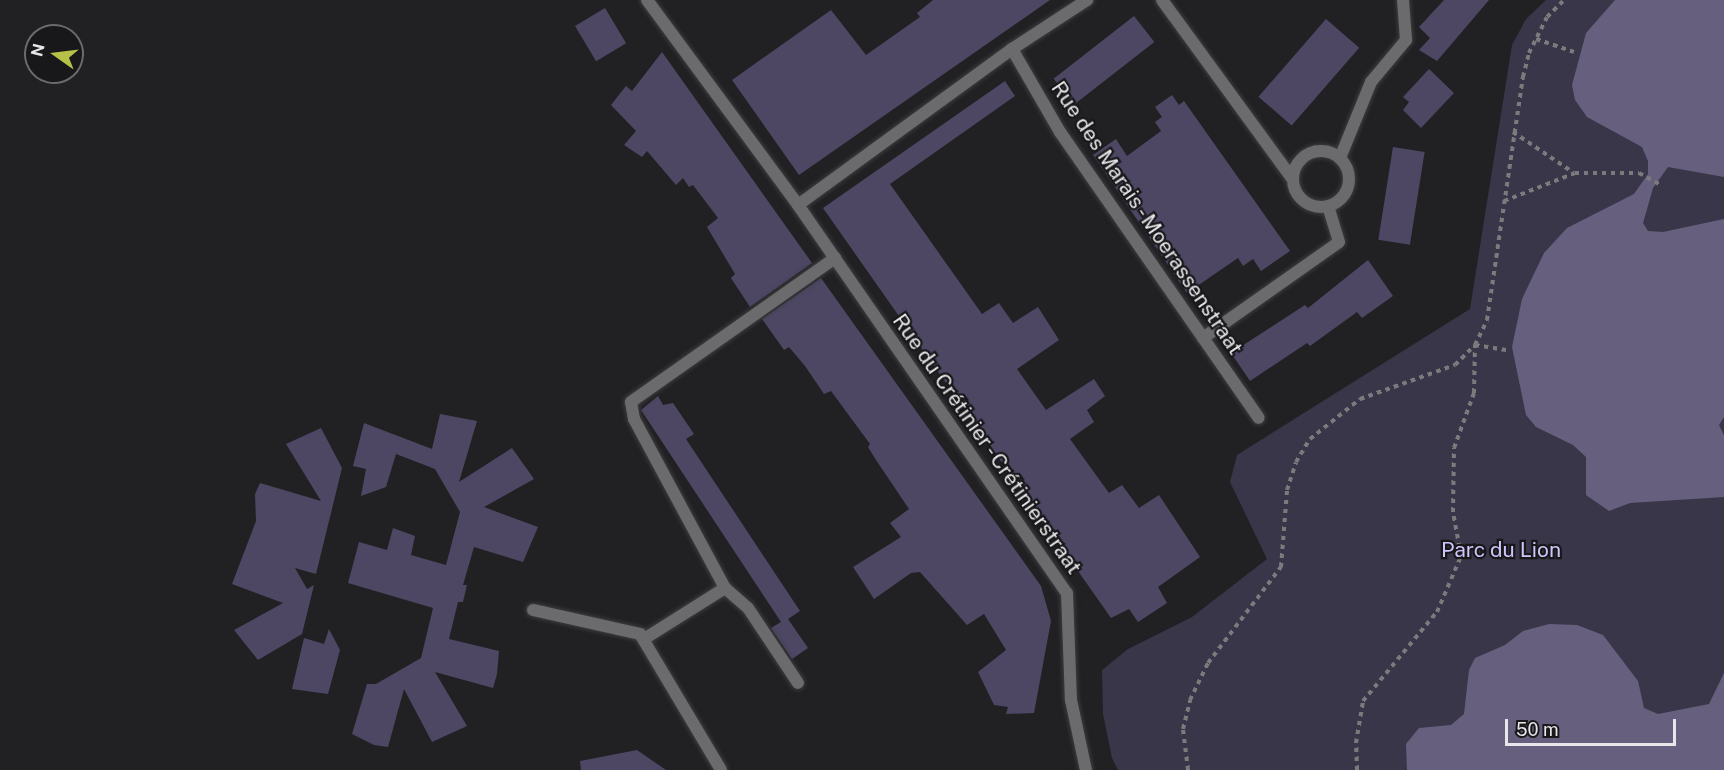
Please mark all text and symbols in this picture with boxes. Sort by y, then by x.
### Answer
north arrow [24,24,84,84]
text: N [27,42,49,58]
street label: Rue des Marais - Moerassenstraat [1044,74,1250,362]
street label: Rue du Crétinier - Crétinierstraat [885,306,1089,582]
park label: Parc du Lion [1441,537,1561,563]
scale bar [1508,707,1679,745]
text: 50 m [1516,719,1559,740]

